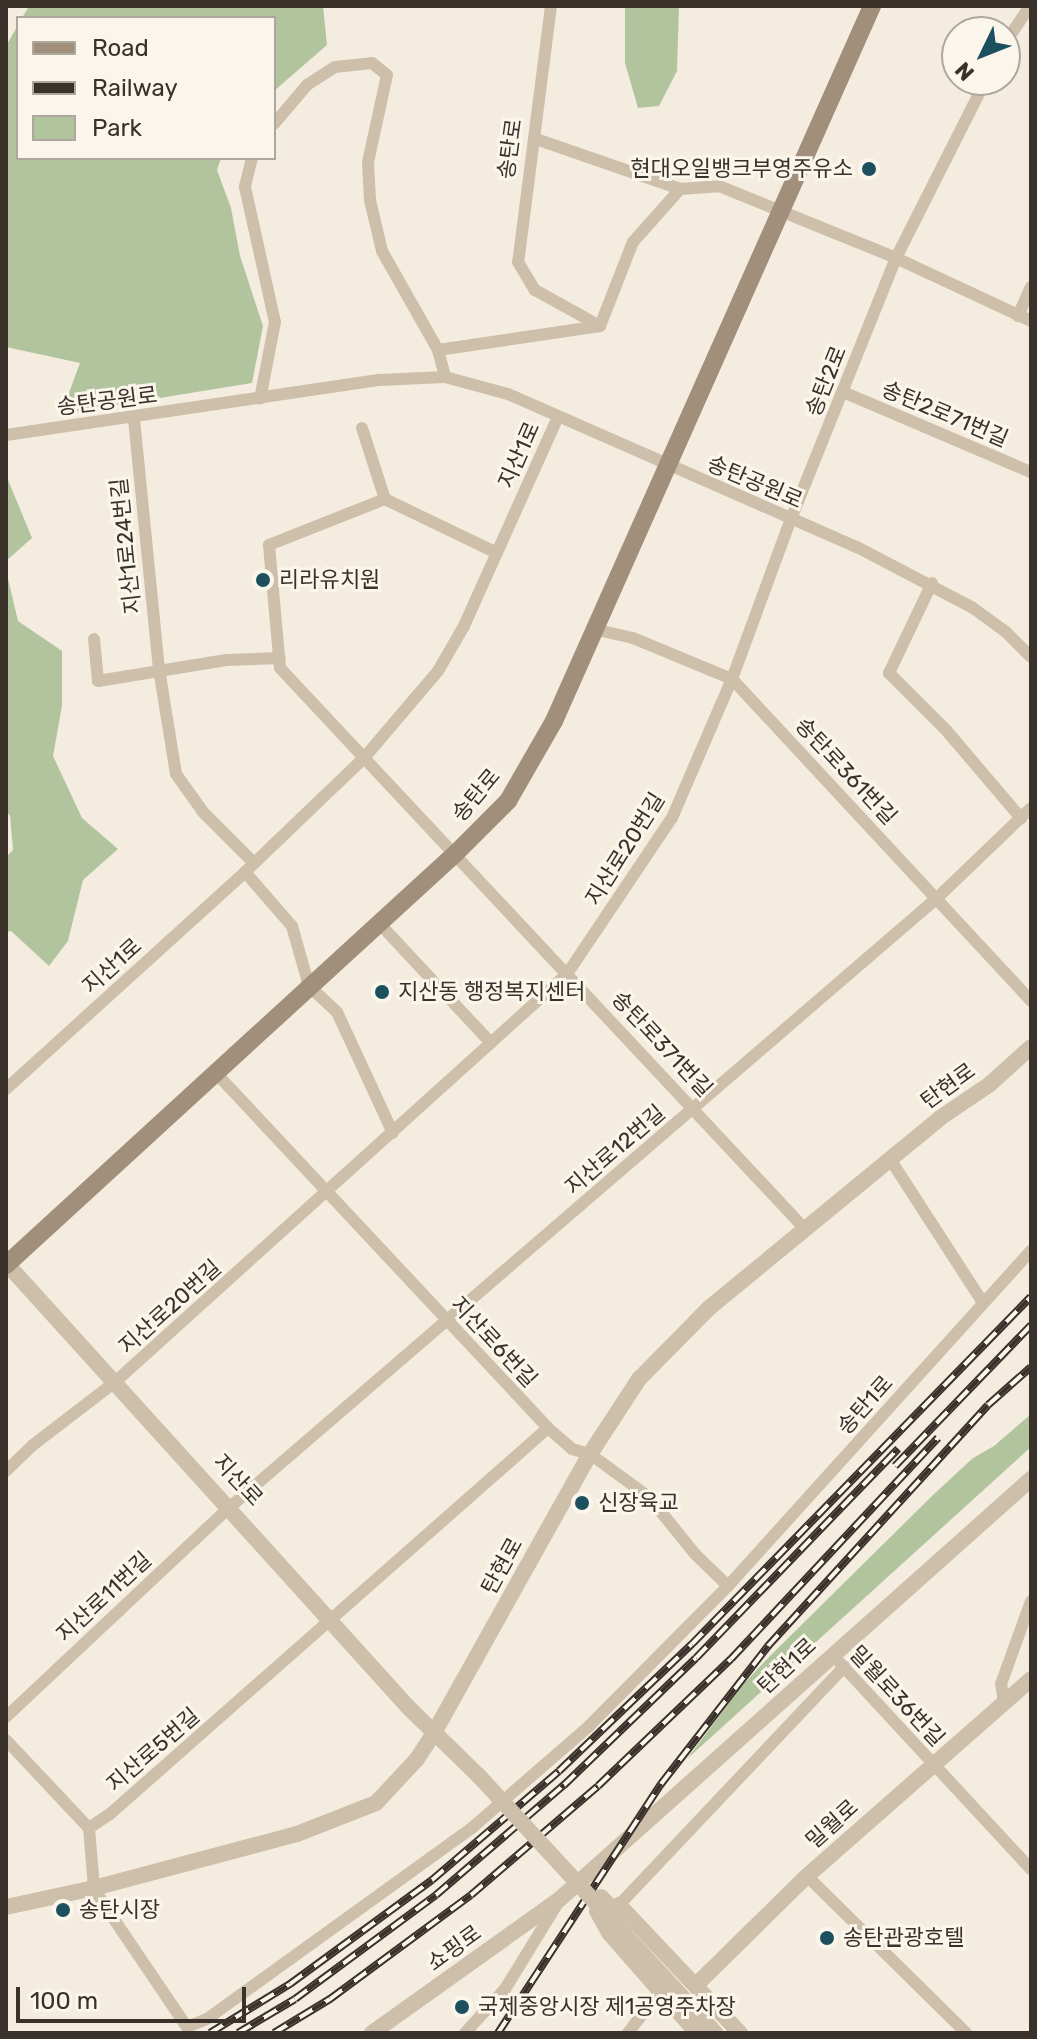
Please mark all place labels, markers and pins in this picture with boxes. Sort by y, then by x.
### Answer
place label: 현대오일뱅크부영주유소 [630,156,853,182]
marker: 현대오일뱅크부영주유소 [860,160,878,178]
place label: 리라유치원 [279,567,380,593]
marker: 리라유치원 [254,571,272,589]
place label: 지산동 행정복지센터 [398,979,586,1005]
marker: 지산동 행정복지센터 [373,983,391,1001]
place label: 신장육교 [598,1490,679,1516]
marker: 신장육교 [573,1494,591,1512]
place label: 송탄시장 [79,1897,160,1923]
marker: 송탄시장 [54,1901,72,1919]
place label: 송탄관광호텔 [843,1925,964,1951]
marker: 송탄관광호텔 [818,1929,836,1947]
place label: 국제중앙시장 제1공영주차장 [478,1994,736,2020]
marker: 국제중앙시장 제1공영주차장 [453,1998,471,2016]

